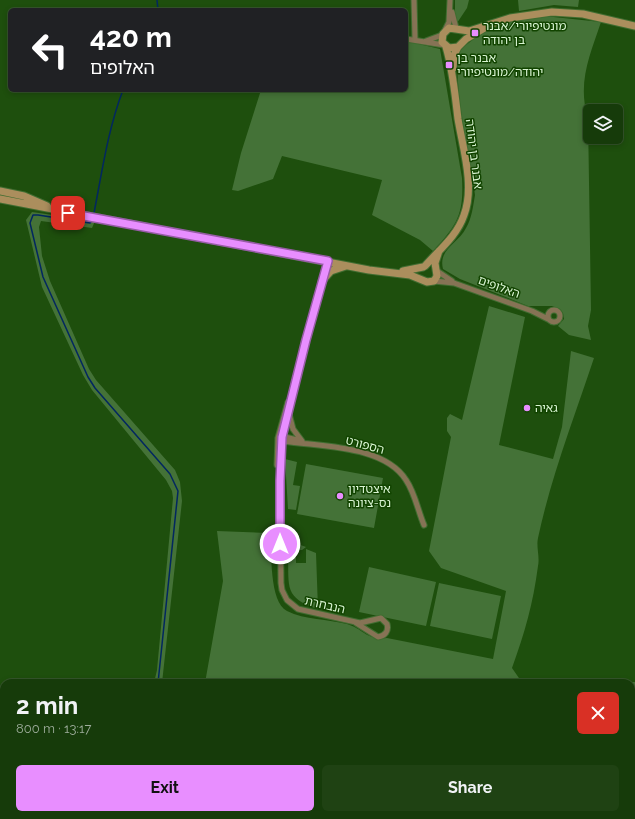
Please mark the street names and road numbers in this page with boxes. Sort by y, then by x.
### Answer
street label: אבנר בן יהודה [463,118,485,190]
street label: האלופים [476,273,522,301]
street label: הספורט [344,433,386,457]
street label: הנבחרת [303,594,347,616]

